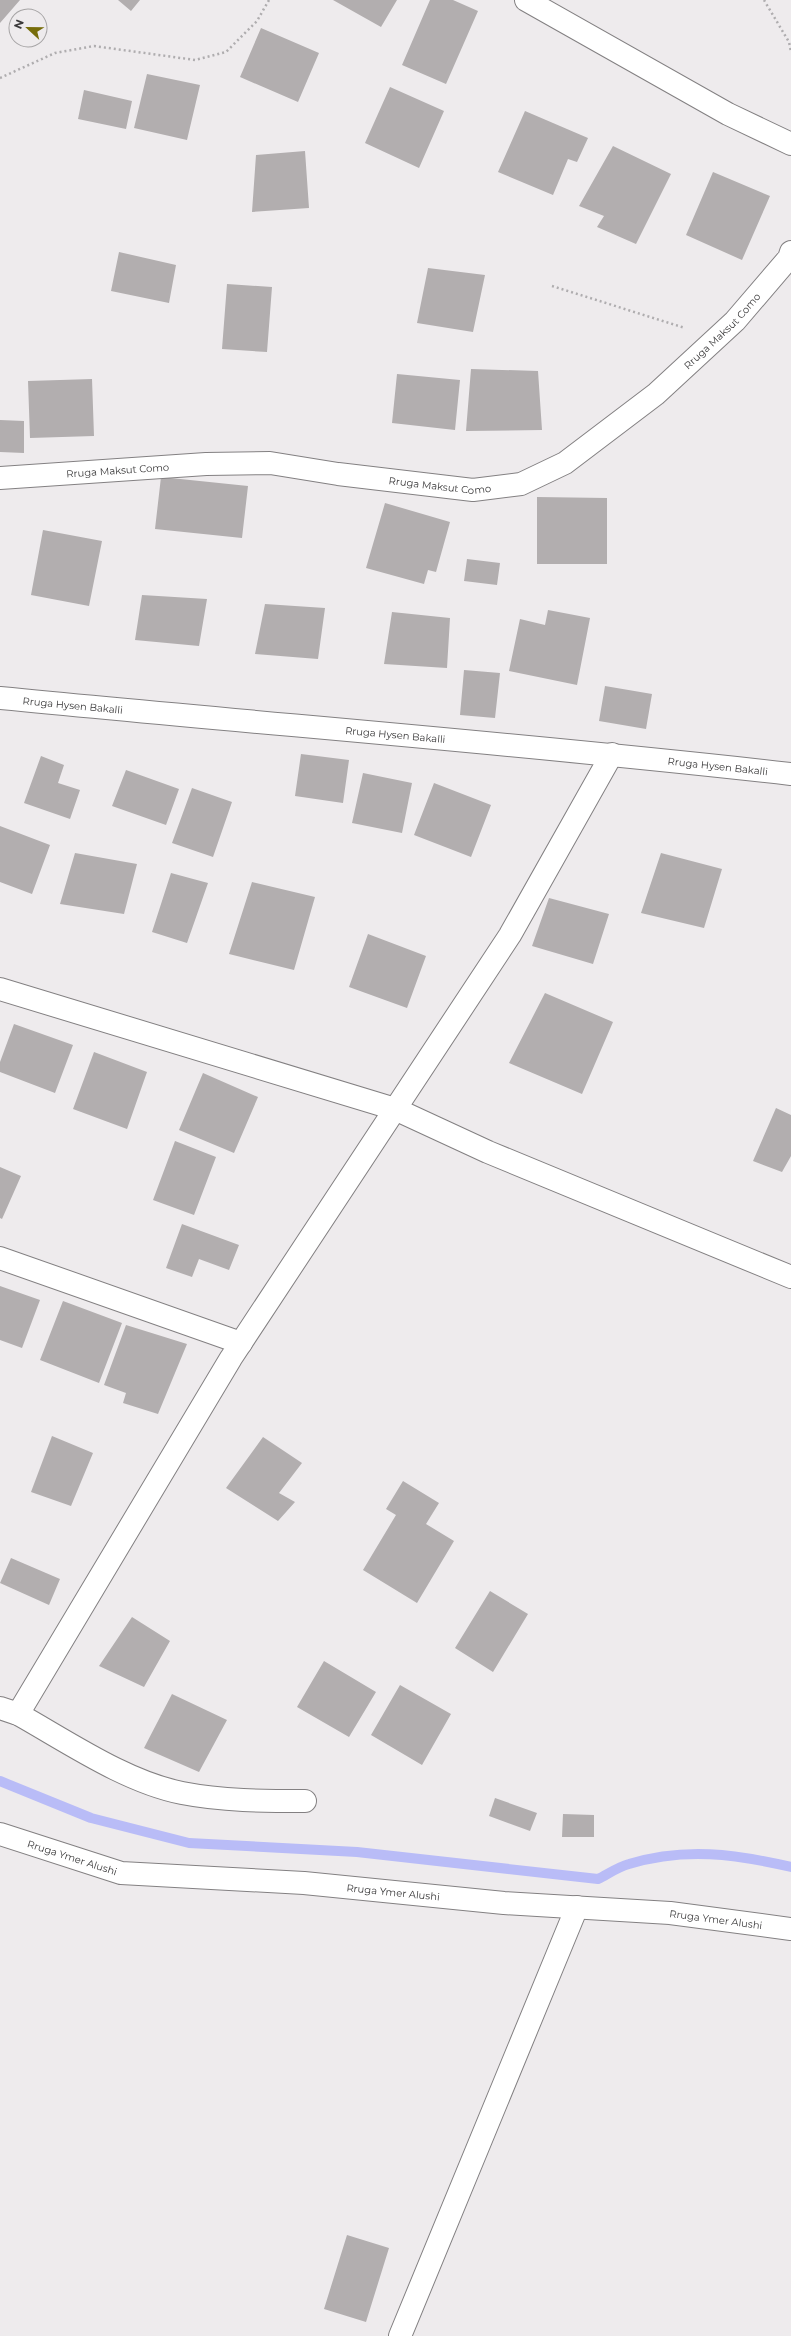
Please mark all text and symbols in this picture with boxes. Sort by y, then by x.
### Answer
north arrow [8,8,48,48]
text: N [11,18,27,31]
street label: Rruga Maksut Como [681,290,763,372]
street label: Rruga Maksut Como [66,461,170,480]
street label: Rruga Maksut Como [388,474,492,497]
street label: Rruga Hysen Bakalli [22,694,123,717]
street label: Rruga Hysen Bakalli [345,724,446,746]
street label: Rruga Hysen Bakalli [667,755,768,778]
street label: Rruga Ymer Alushi [26,1837,119,1878]
street label: Rruga Ymer Alushi [346,1881,440,1904]
street label: Rruga Ymer Alushi [669,1907,763,1932]

